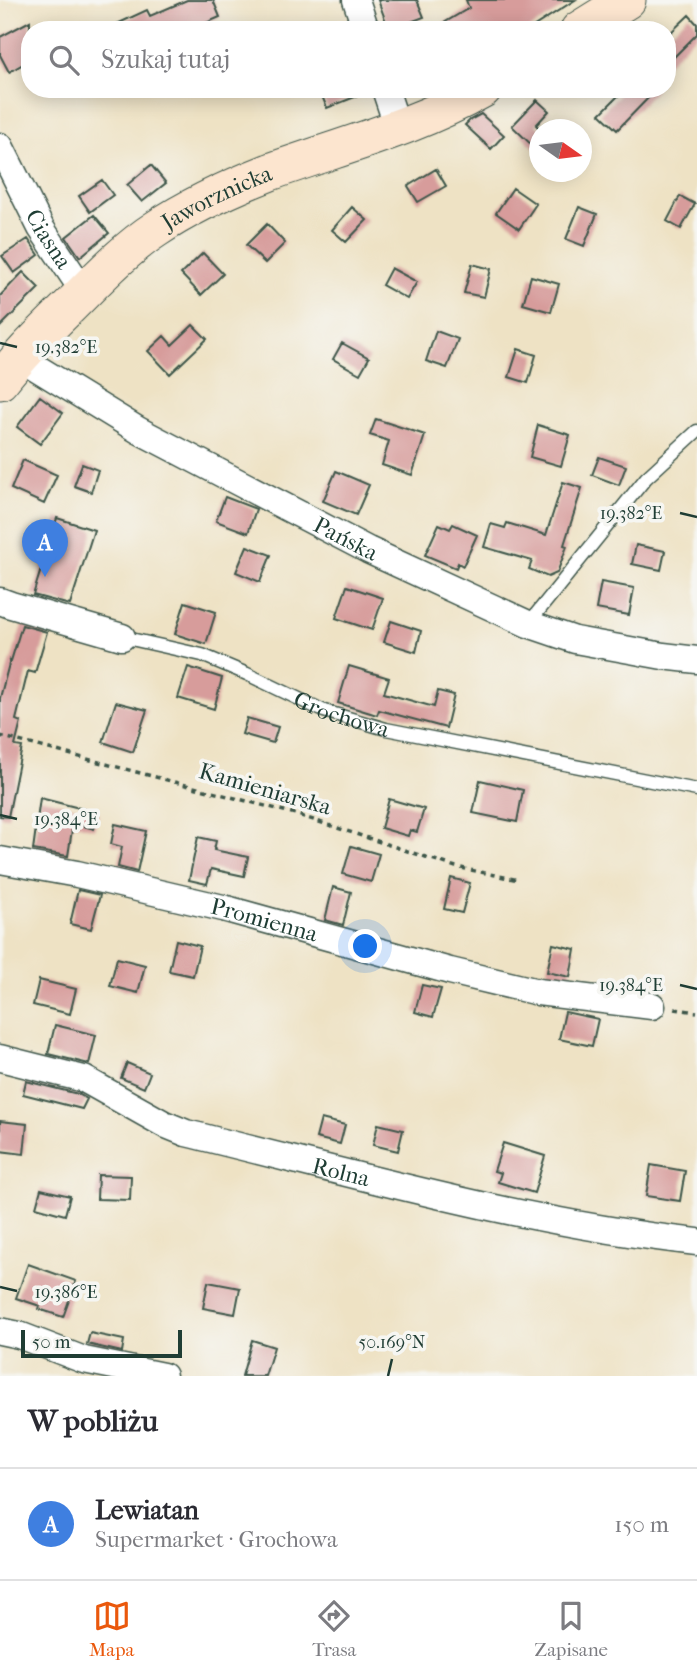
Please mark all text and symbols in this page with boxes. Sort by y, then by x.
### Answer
search box [21,21,676,98]
icon: search [45,41,83,79]
text: Szukaj tutaj [101,44,230,75]
north arrow [529,119,592,182]
street label: Jaworznicka [155,159,276,237]
street label: Ciasna [20,205,78,274]
text: 19.382°E [35,337,97,358]
text: 19.382°E [600,503,662,524]
street label: Pańska [309,511,382,566]
pin: A [22,519,68,577]
street label: Grochowa [289,685,393,743]
street label: Kamieniarska [196,757,335,821]
text: 19.384°E [34,809,98,830]
street label: Promienna [208,892,321,947]
your location [348,929,382,963]
text: 19.384°E [599,975,663,996]
street label: Rolna [310,1152,373,1192]
text: 19.386°E [34,1282,98,1303]
scale bar [21,1327,182,1359]
text: 50 m [32,1331,71,1353]
text: 50.169°N [359,1332,426,1353]
text: W pobliżu [28,1404,158,1439]
text: Lewiatan [95,1495,199,1526]
text: A [44,1511,58,1538]
text: 150 m [614,1511,669,1538]
text: Supermarket · Grochowa [95,1526,338,1553]
tab: Mapa [89,1597,134,1661]
tab: Trasa [312,1597,356,1661]
tab: Zapisane [534,1597,608,1661]

